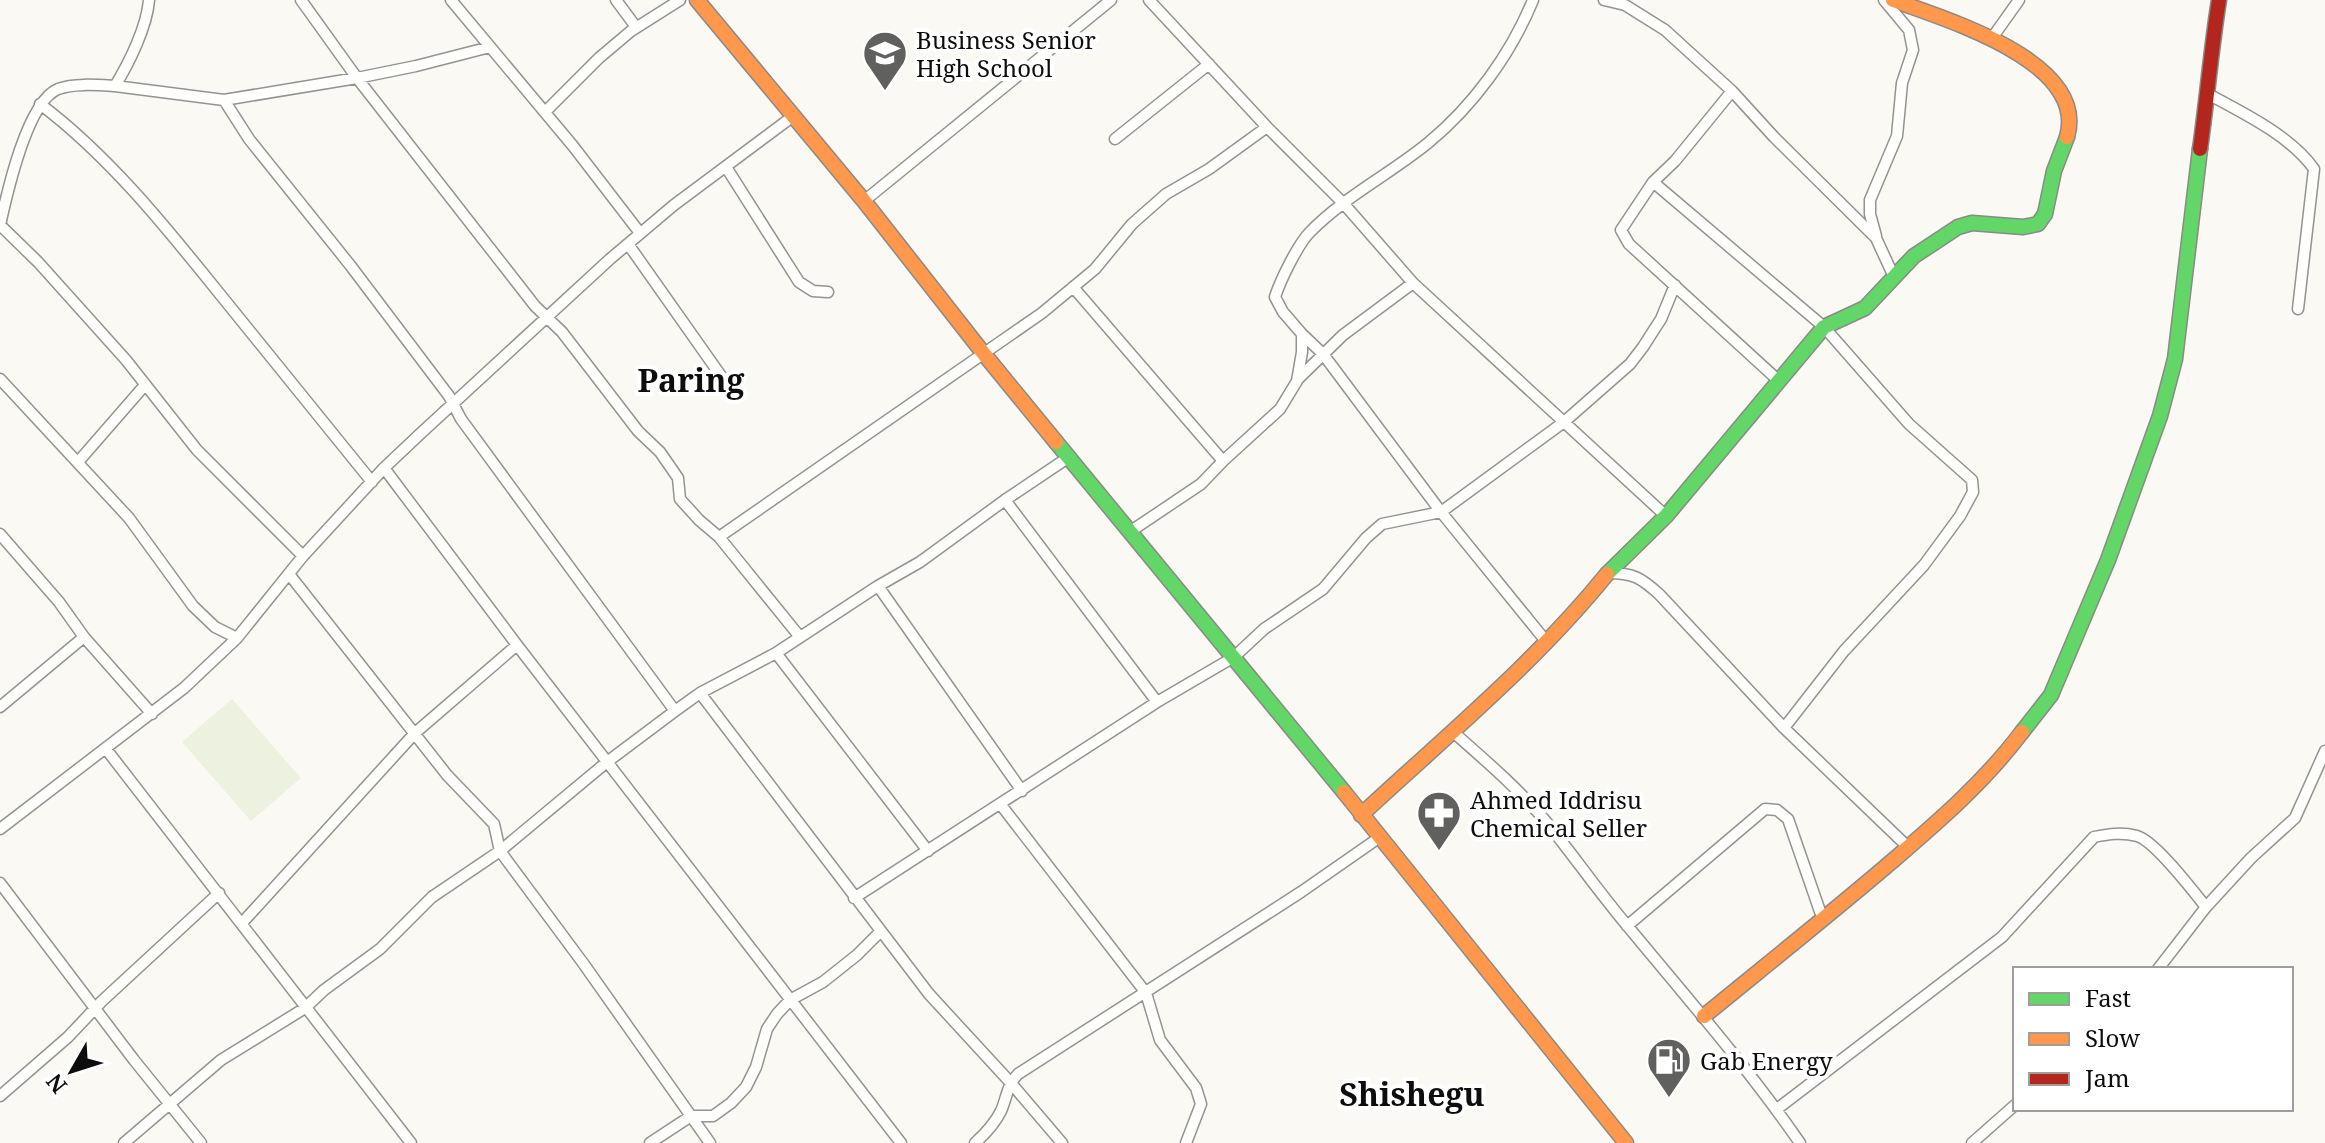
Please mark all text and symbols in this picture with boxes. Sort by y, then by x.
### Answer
place label: Business Senior High School [916,23,1096,84]
school or university icon: Business Senior High School [861,29,909,92]
district label: Paring [638,358,745,401]
place label: Ahmed Iddrisu Chemical Seller [1470,783,1647,844]
pharmacy icon: Ahmed Iddrisu Chemical Seller [1415,789,1463,852]
legend [2013,967,2293,1111]
text: Fast [2085,981,2131,1014]
text: Slow [2085,1021,2140,1054]
north arrow [32,1031,112,1111]
fuel station icon: Gab Energy [1645,1036,1693,1099]
place label: Gab Energy [1700,1044,1833,1077]
text: Jam [2084,1061,2130,1094]
text: N [39,1068,73,1100]
district label: Shishegu [1339,1072,1485,1115]

